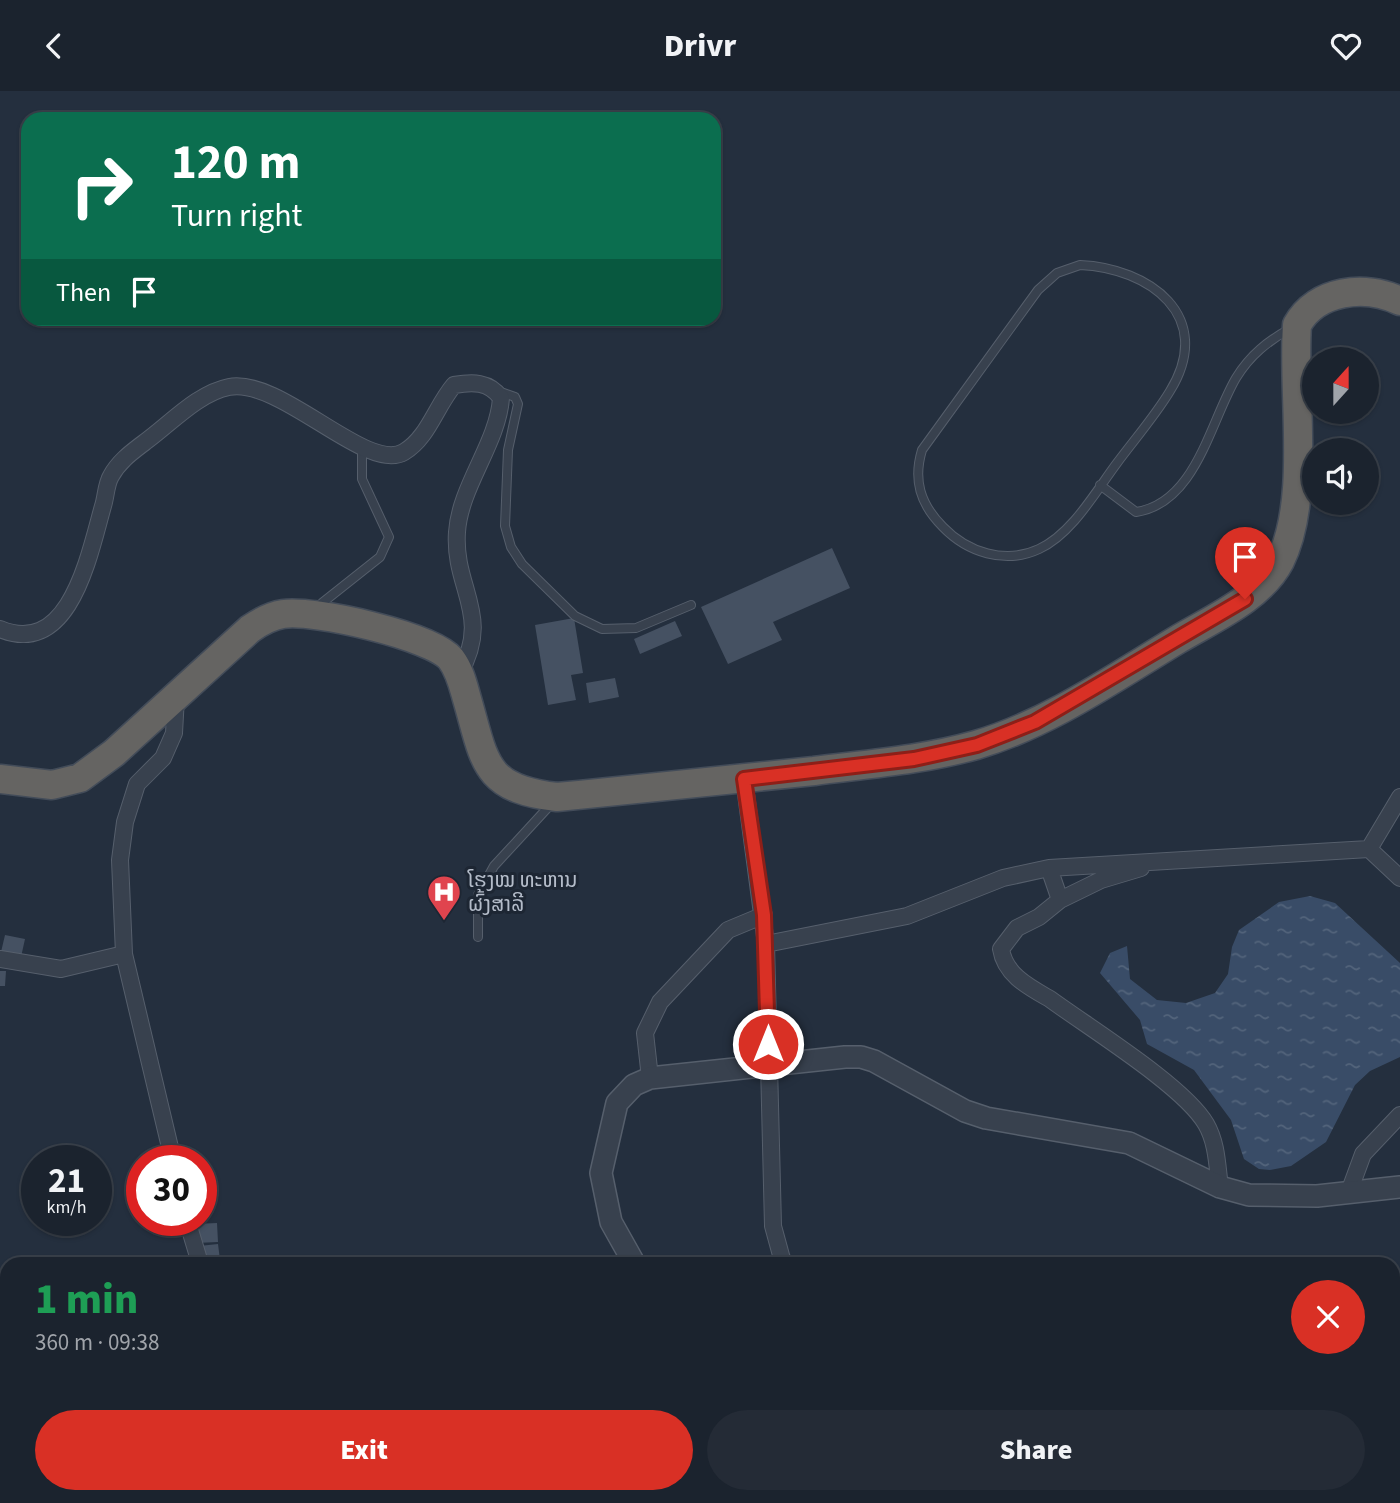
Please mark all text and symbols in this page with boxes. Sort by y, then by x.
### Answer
text: Drivr [664,23,736,69]
icon: back [35,27,73,65]
icon: heart [1327,27,1365,65]
text: 120 m [171,128,300,198]
icon: right [56,140,147,231]
text: Turn right [171,193,302,239]
icon: arrive [125,273,163,311]
text: Then [56,274,111,311]
north arrow [1302,347,1379,423]
map controls [1302,347,1379,515]
button: sound [1302,438,1379,515]
pin [1215,527,1275,599]
icon: arrive [1226,538,1264,576]
place label: ໂຮງໝ ທະຫານ ຜົ້ງສາລີ [467,865,578,919]
hospital icon: ໂຮງໝ ທະຫານ ຜົ້ງສາລີ [425,873,463,922]
position arrow [731,1007,805,1081]
speed limit sign: 30 [126,1145,217,1236]
text: 21 [48,1156,85,1206]
text: km/h [47,1195,86,1220]
text: 1 min [35,1270,138,1330]
button: close [1291,1280,1365,1354]
text: 360 m · 09:38 [35,1326,159,1359]
button: Exit [35,1410,693,1490]
button: Share [707,1410,1365,1490]

